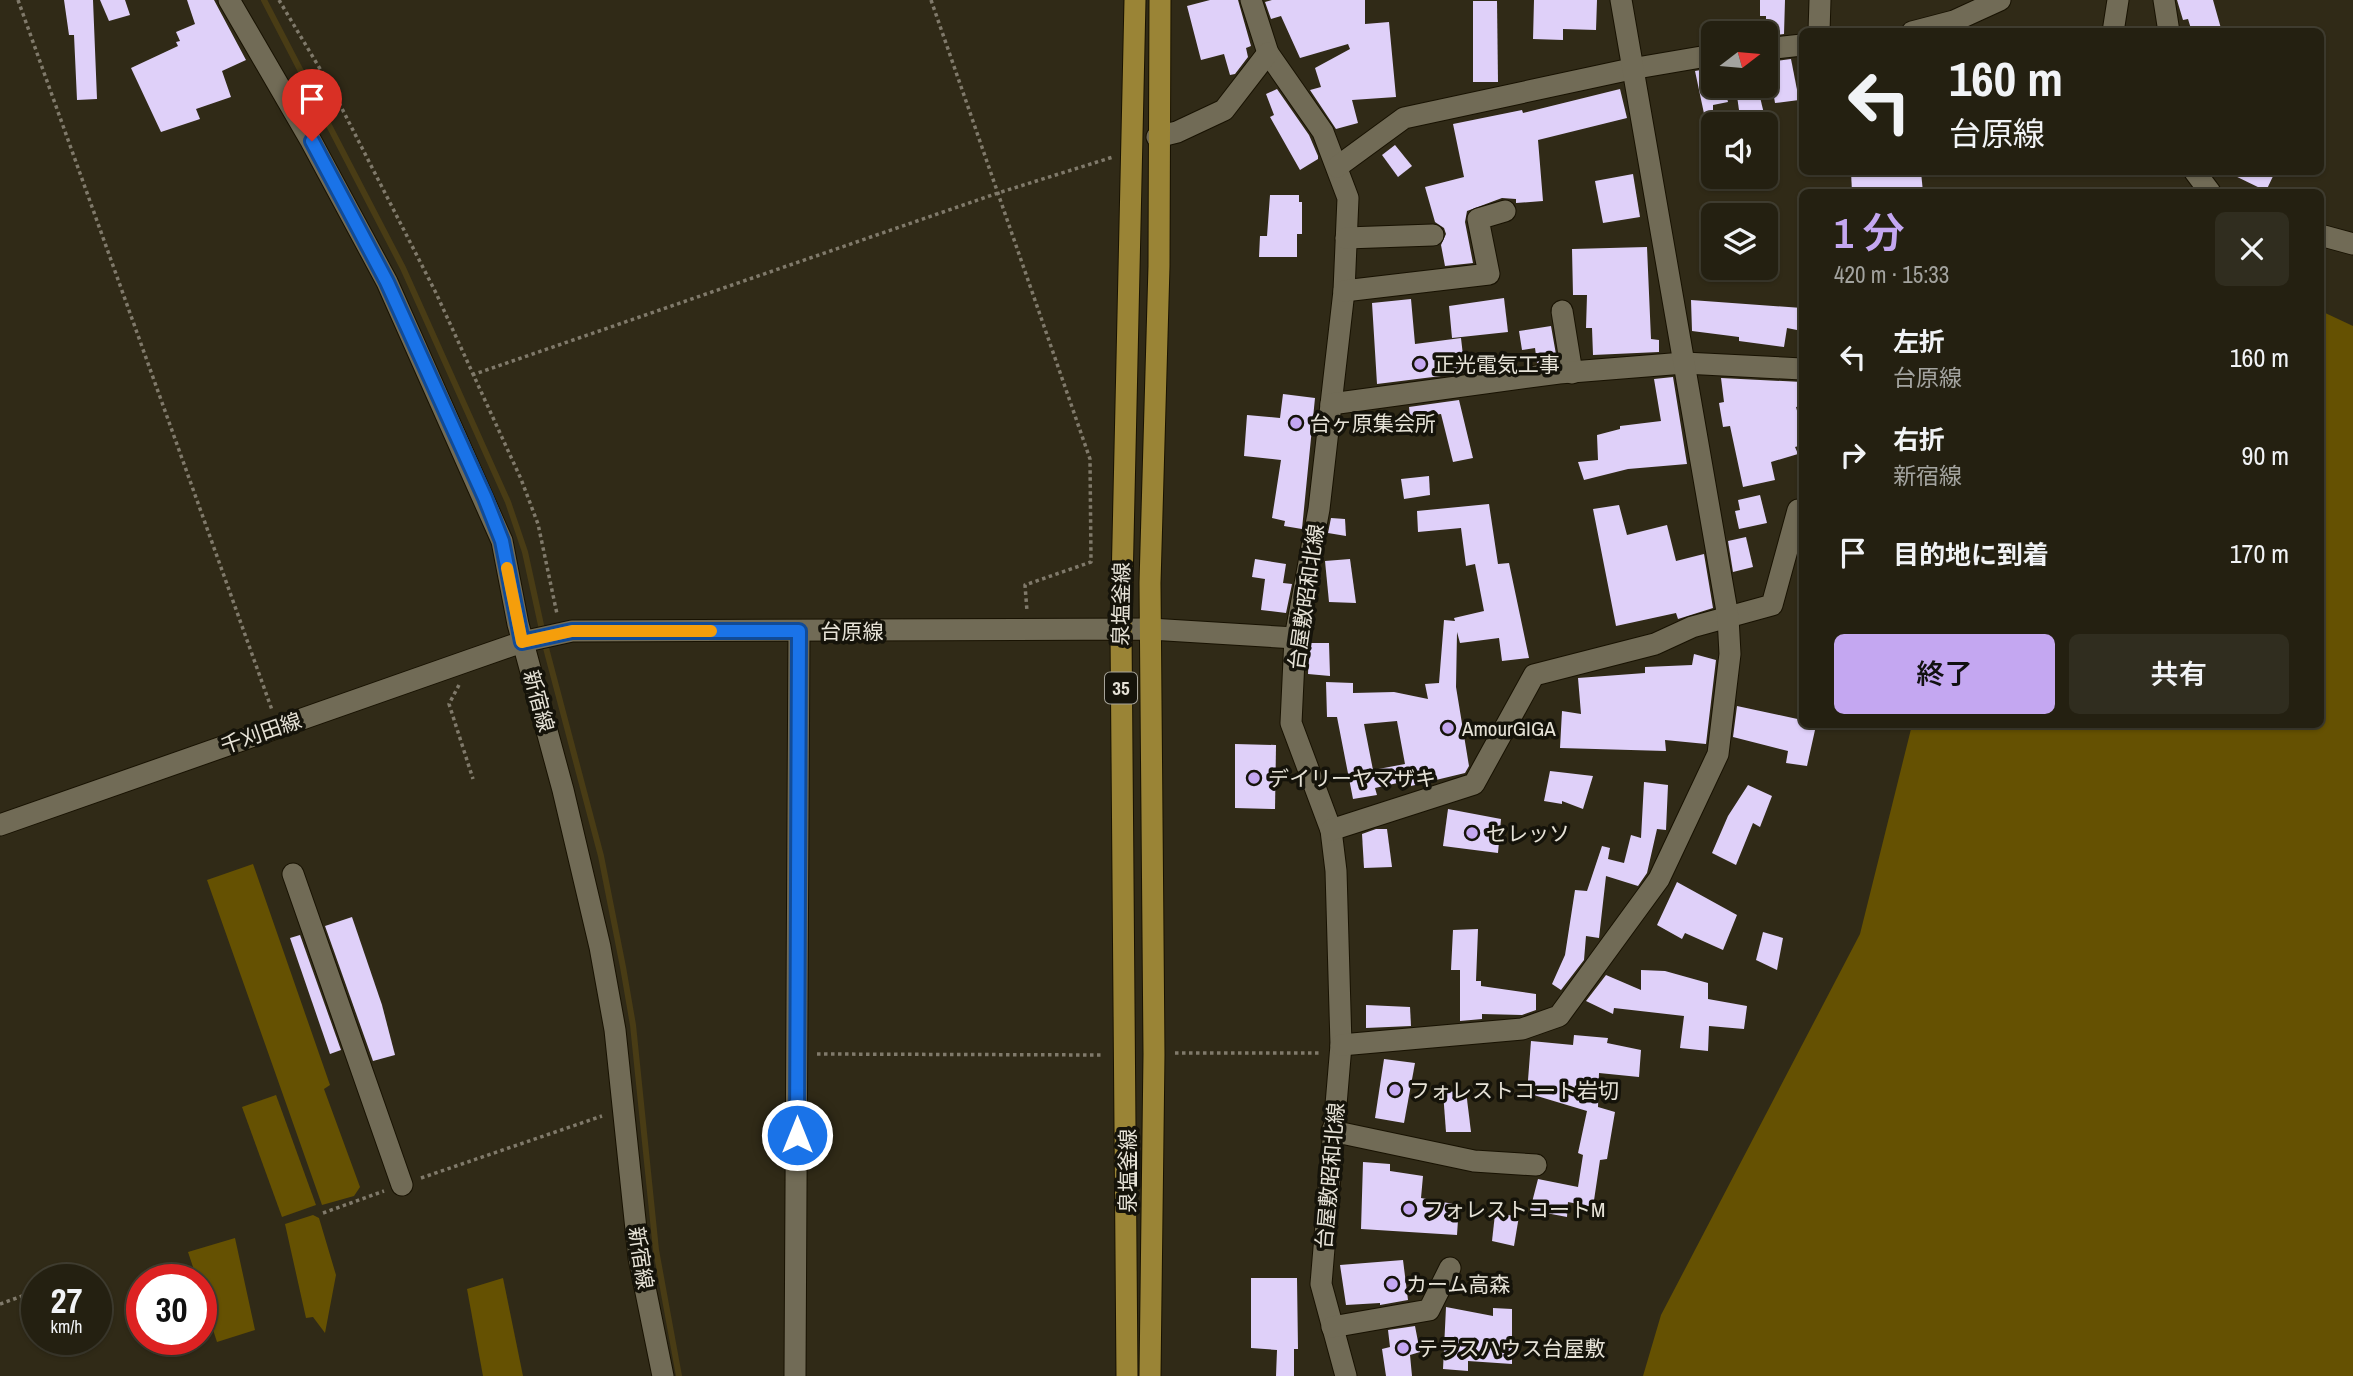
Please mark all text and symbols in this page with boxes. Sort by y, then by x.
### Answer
north arrow [1701,21,1778,98]
map controls [1701,21,1778,280]
text: 160 m [1949,45,2063,111]
icon: left [1834,56,1925,147]
pin [282,69,342,141]
icon: arrive [293,80,331,118]
button: sound [1701,112,1778,189]
text: 台原線 [1949,112,2045,155]
button: layers [1701,203,1778,280]
text: 1 分 [1834,205,1905,261]
button: close [2215,212,2289,286]
text: 420 m · 15:33 [1834,259,1949,290]
text: 左折 [1893,324,1945,359]
icon: left [1834,338,1872,376]
text: 160 m [2230,340,2289,375]
place label: 正光電気工事 [1434,350,1560,379]
marker: 正光電気工事 [1412,356,1428,372]
text: 台原線 [1893,362,1962,393]
place label: 台ヶ原集会所 [1310,409,1436,438]
marker: 台ヶ原集会所 [1288,415,1304,431]
text: 右折 [1893,422,1945,457]
icon: right [1834,436,1872,474]
text: 90 m [2242,438,2289,473]
text: 新宿線 [1893,460,1962,491]
street label: 台屋敷昭和北線 [1281,522,1331,672]
icon: arrive [1834,534,1872,572]
text: 170 m [2230,536,2289,571]
text: 目的地に到着 [1893,537,2049,572]
street label: 泉塩釜線 [1106,562,1136,646]
street label: 台原線 [821,617,884,646]
button: 終了 [1834,634,2055,714]
button: 共有 [2069,634,2289,714]
street label: 新宿線 [517,667,561,735]
road number: 35 [1105,673,1137,704]
street label: 千刈田線 [217,706,305,760]
place label: AmourGIGA [1461,714,1556,743]
marker: AmourGIGA [1440,720,1456,736]
place label: デイリーヤマザキ [1268,764,1436,793]
marker: デイリーヤマザキ [1246,770,1262,786]
place label: セレッソ [1486,819,1570,848]
marker: セレッソ [1464,825,1480,841]
place label: フォレストコート岩切 [1409,1076,1619,1105]
marker: フォレストコート岩切 [1387,1082,1403,1098]
position arrow [760,1098,834,1172]
street label: 台屋敷昭和北線 [1309,1102,1351,1250]
street label: 泉塩釜線 [1113,1129,1142,1213]
place label: フォレストコートM [1423,1195,1605,1224]
marker: フォレストコートM [1401,1201,1417,1217]
street label: 新宿線 [622,1225,660,1291]
speed limit sign: 30 [126,1264,217,1355]
place label: カーム高森 [1406,1270,1510,1299]
marker: カーム高森 [1384,1276,1400,1292]
text: 27 [51,1277,82,1324]
text: km/h [51,1314,83,1339]
place label: テラスハウス台屋敷 [1417,1334,1606,1363]
marker: テラスハウス台屋敷 [1395,1340,1411,1356]

